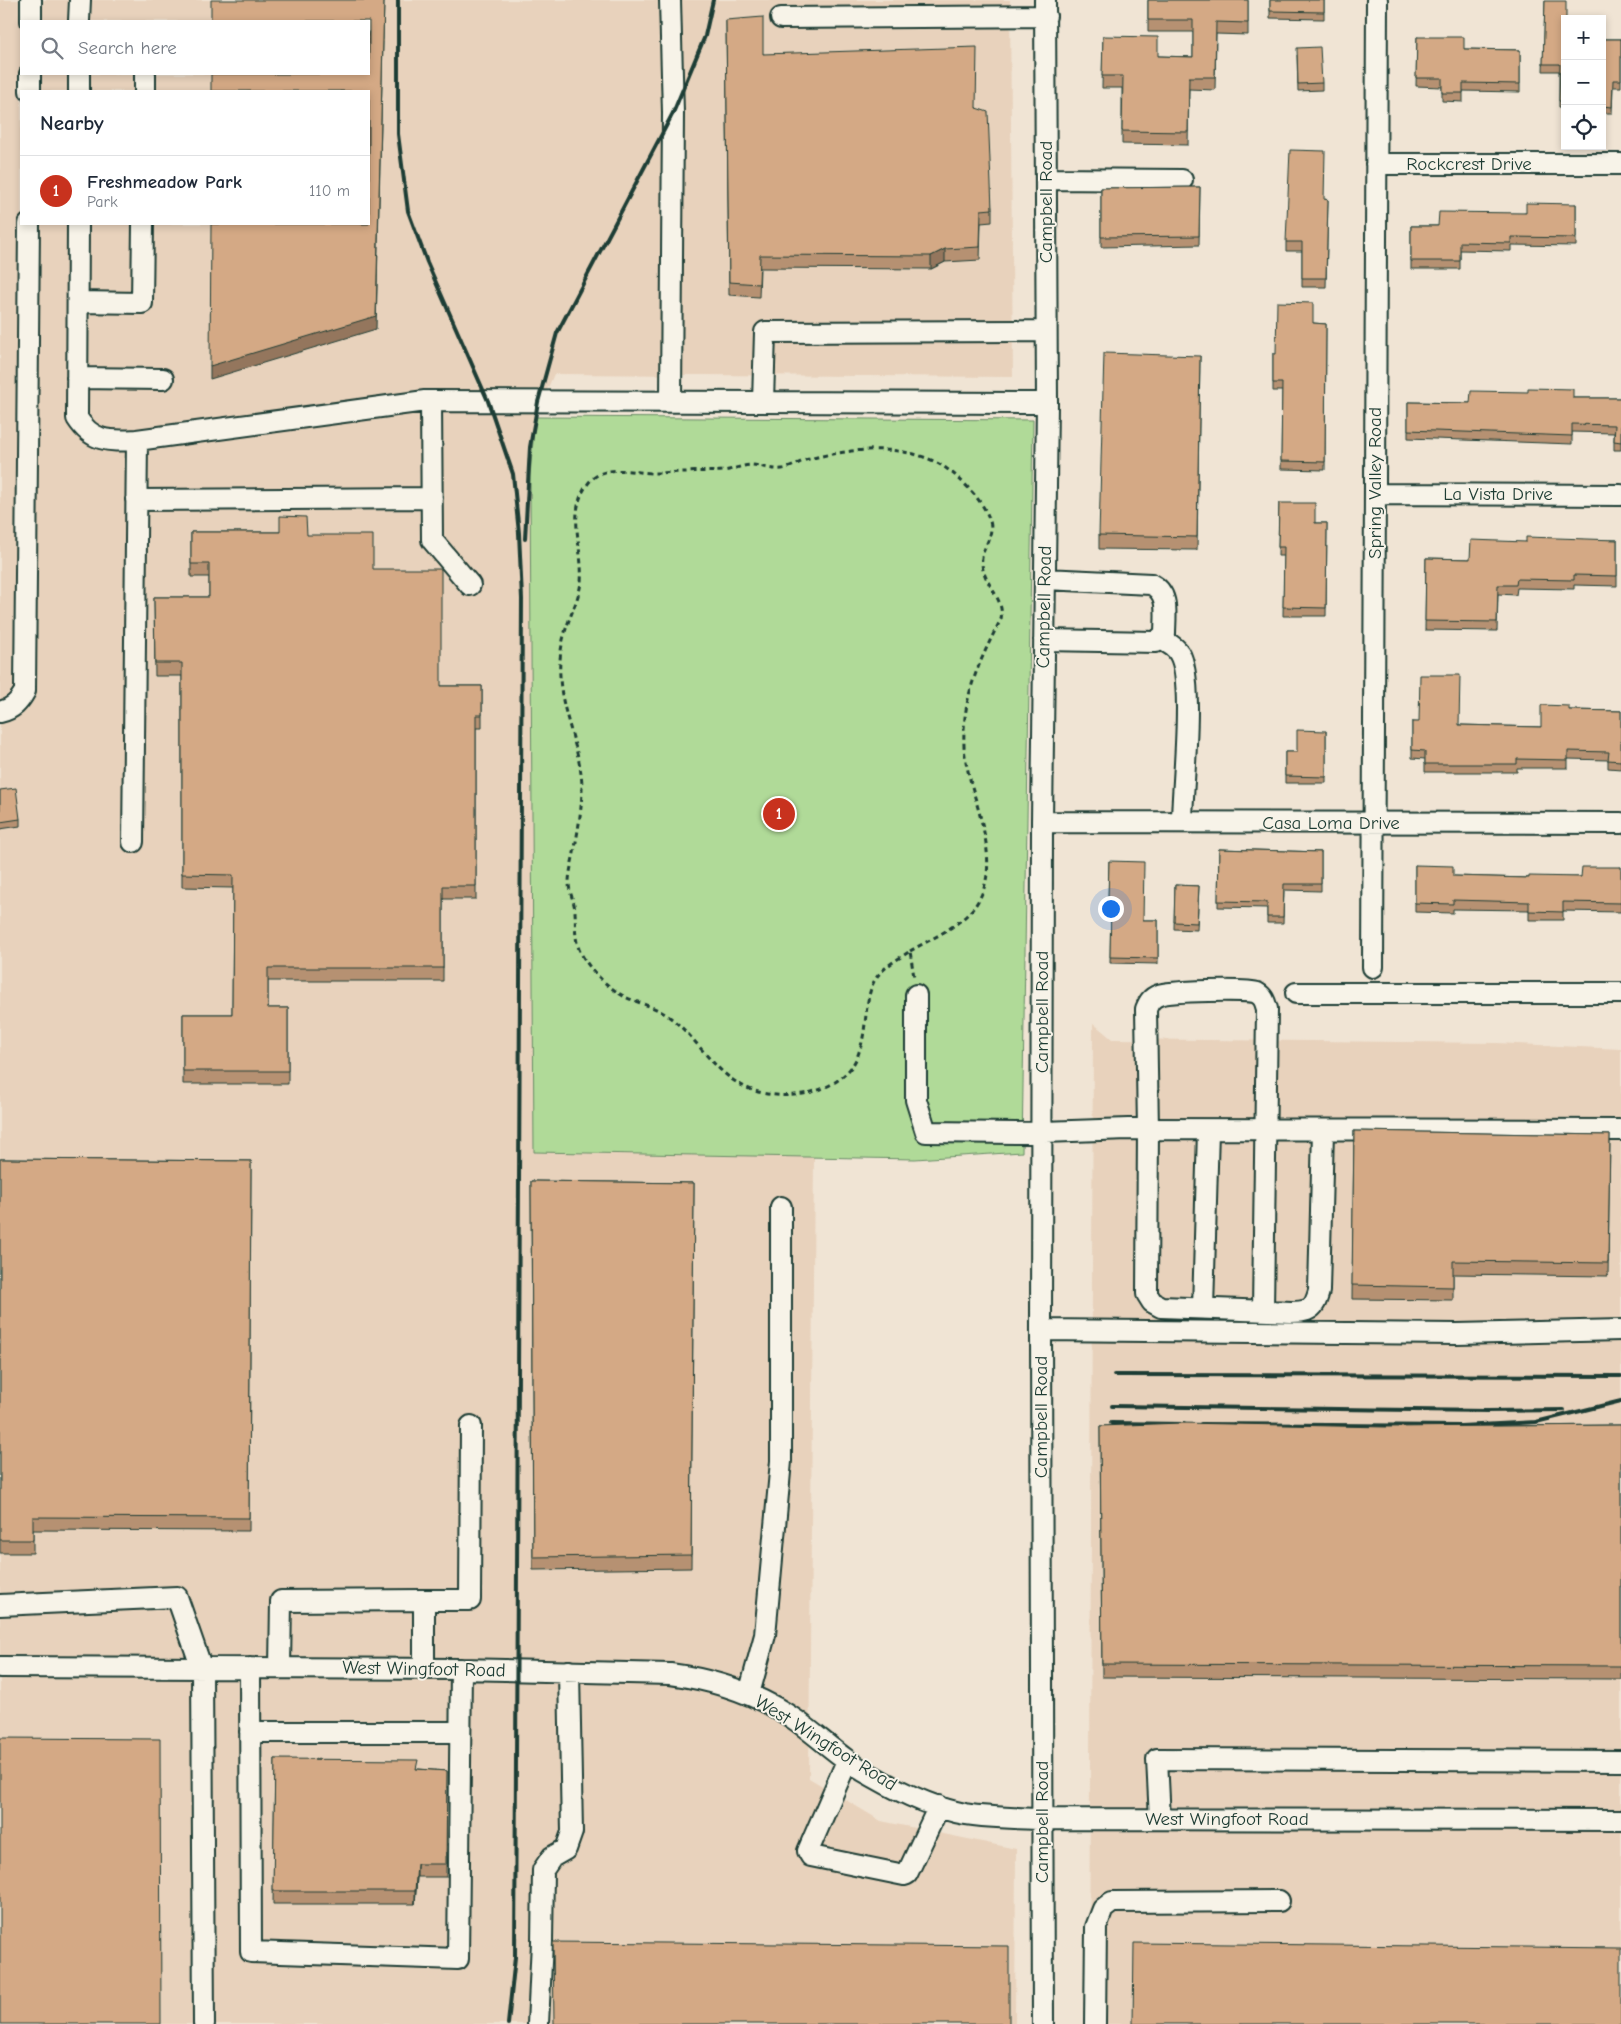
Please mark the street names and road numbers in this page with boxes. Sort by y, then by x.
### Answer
street label: Campbell Road [1035,141,1057,263]
street label: Rockcrest Drive [1406,153,1532,175]
street label: Spring Valley Road [1364,407,1386,559]
street label: La Vista Drive [1443,483,1553,505]
street label: Campbell Road [1032,545,1056,669]
street label: Casa Loma Drive [1262,812,1400,834]
street label: Campbell Road [1031,951,1053,1073]
street label: Campbell Road [1030,1356,1052,1478]
street label: West Wingfoot Road [342,1657,506,1681]
street label: West Wingfoot Road [751,1690,901,1796]
street label: Campbell Road [1031,1761,1053,1883]
street label: West Wingfoot Road [1145,1808,1309,1830]

